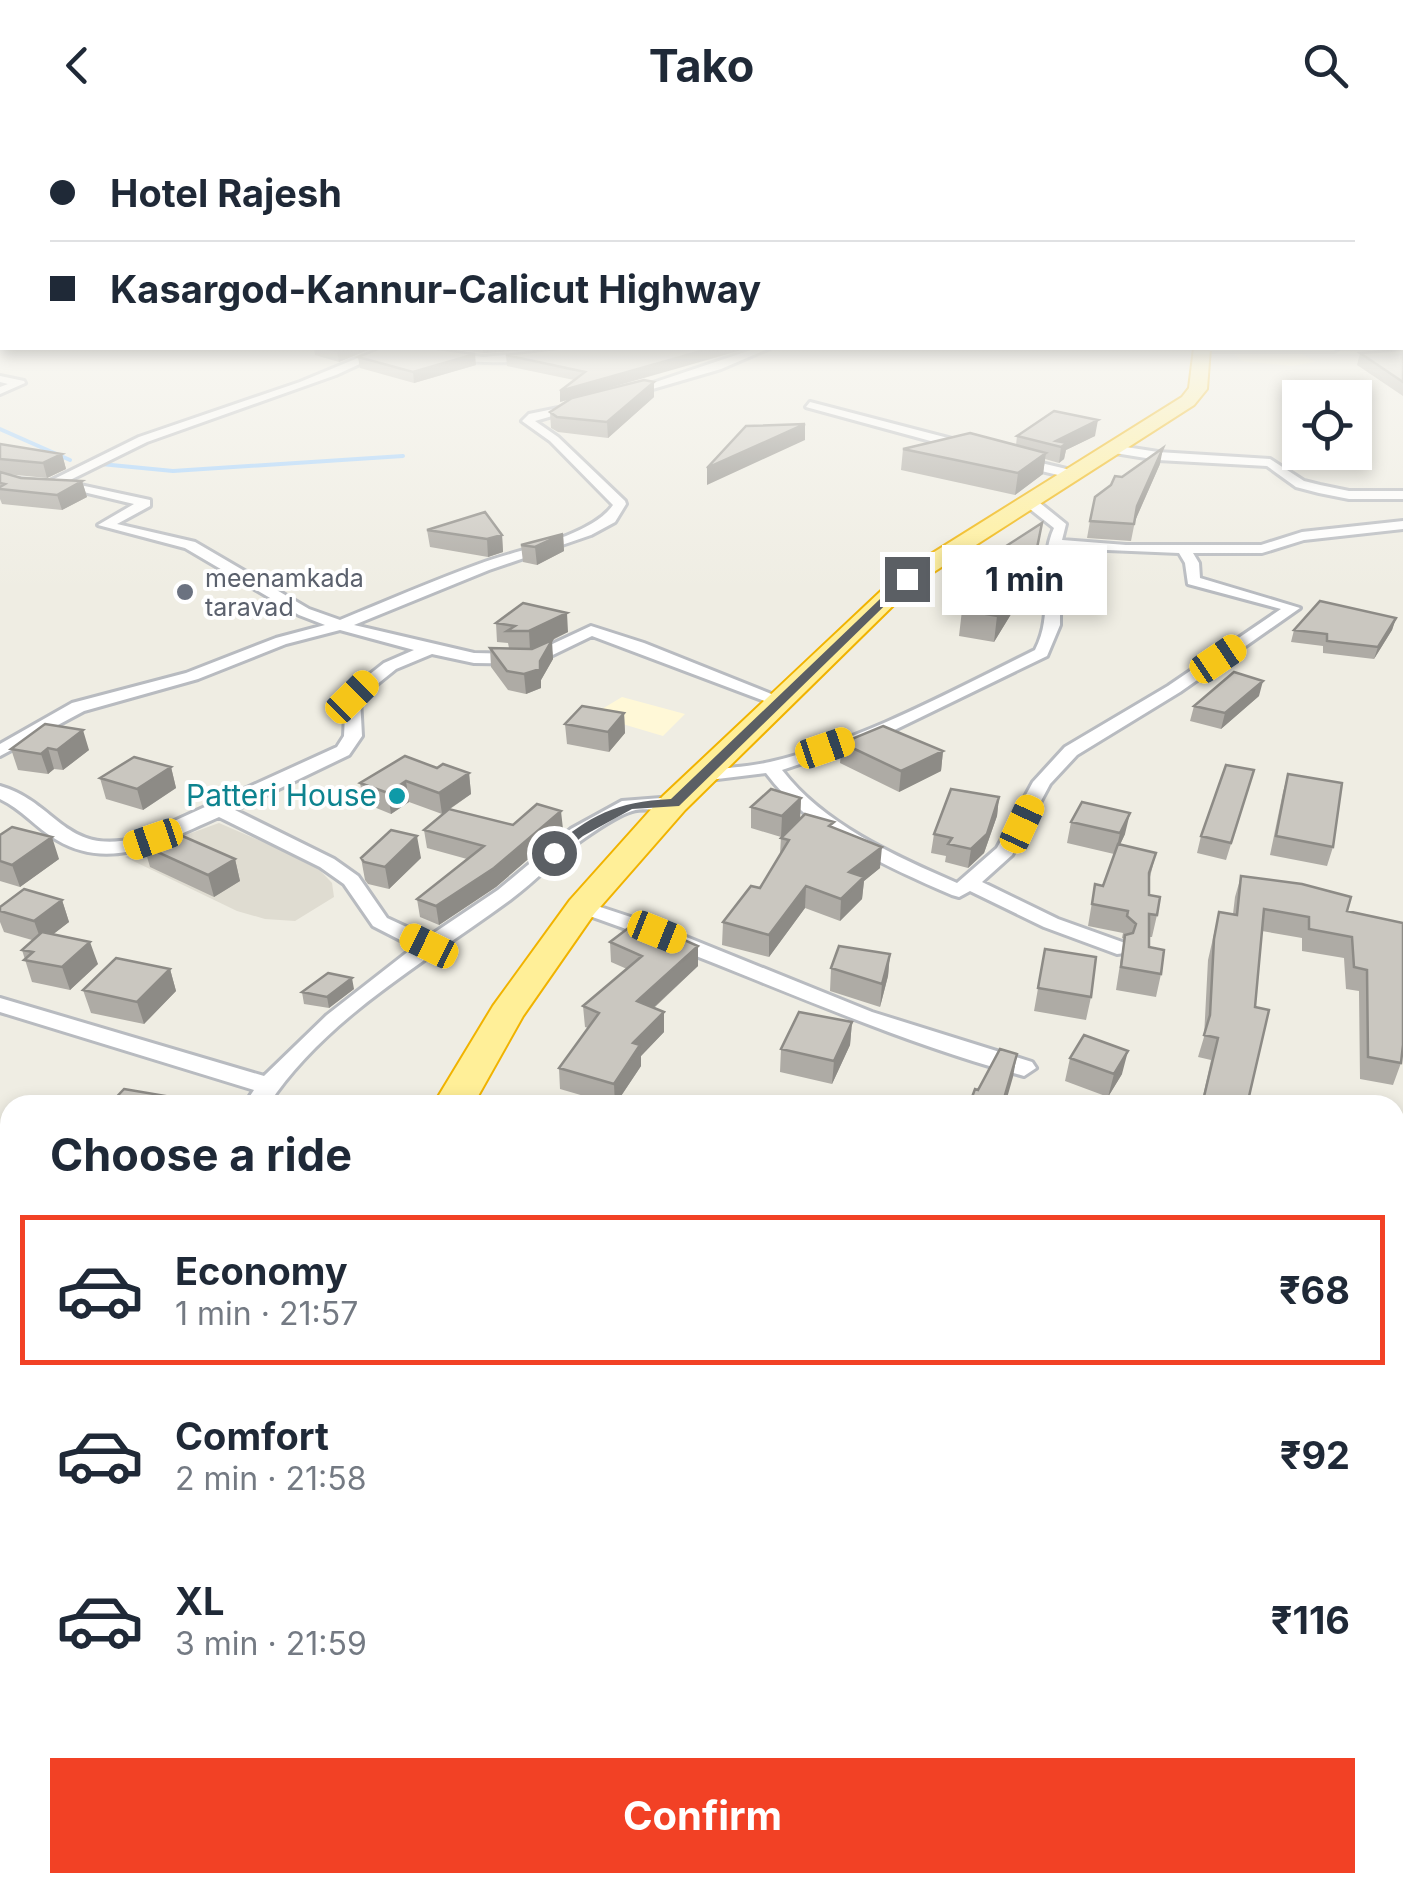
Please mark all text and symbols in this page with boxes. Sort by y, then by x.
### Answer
icon: back [50,38,105,93]
text: Tako [649,38,754,93]
icon: search [1298,38,1353,93]
text: Hotel Rajesh [110,170,342,216]
text: Kasargod-Kannur-Calicut Highway [110,266,761,312]
map controls [1282,380,1372,470]
button: locate [1282,380,1372,470]
callout: 1 min [942,544,1107,614]
route end [885,557,930,602]
text: 1 min [985,560,1064,599]
place label: meenamkada taravad [205,563,364,622]
marker: meenamkada taravad [174,581,196,603]
car [1185,630,1251,688]
car [320,665,384,729]
car [792,724,858,772]
place label: Patteri House [186,777,377,813]
marker: Patteri House [386,785,408,807]
car [996,790,1048,858]
car [120,815,186,863]
route start [532,831,577,876]
car [624,907,690,957]
car [395,919,463,973]
text: Choose a ride [50,1127,352,1182]
icon: car [55,1245,145,1335]
text: Economy [175,1248,348,1294]
text: ₹68 [1279,1267,1350,1313]
text: 1 min · 21:57 [175,1294,358,1333]
icon: car [55,1410,145,1500]
text: Comfort [175,1413,329,1459]
text: ₹92 [1280,1432,1350,1478]
text: 2 min · 21:58 [175,1459,366,1498]
icon: car [55,1575,145,1665]
text: XL [175,1578,225,1624]
text: ₹116 [1271,1597,1350,1643]
text: 3 min · 21:59 [175,1624,367,1663]
button: Confirm [50,1758,1355,1873]

